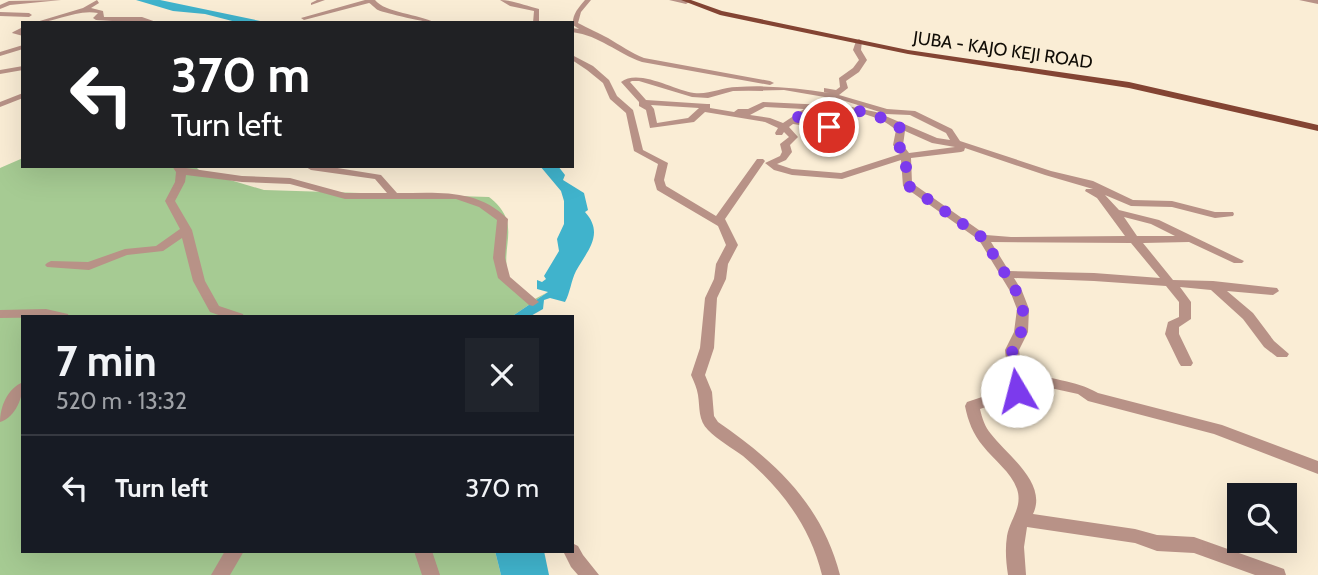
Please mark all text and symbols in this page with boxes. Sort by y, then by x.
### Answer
street label: JUBA - KAJO KEJI ROAD [911,26,1094,73]
text: 370 m [171,45,310,104]
icon: left [56,49,147,140]
pin [799,97,859,157]
text: Turn left [171,105,282,144]
icon: arrive [810,108,848,146]
text: 7 min [56,335,157,387]
button: close [465,338,539,412]
position arrow [980,354,1054,428]
text: 520 m · 13:32 [56,387,187,415]
icon: left [56,469,94,507]
text: Turn left [115,472,208,504]
text: 370 m [465,472,539,504]
map controls [1227,483,1297,553]
button: search [1227,483,1297,553]

